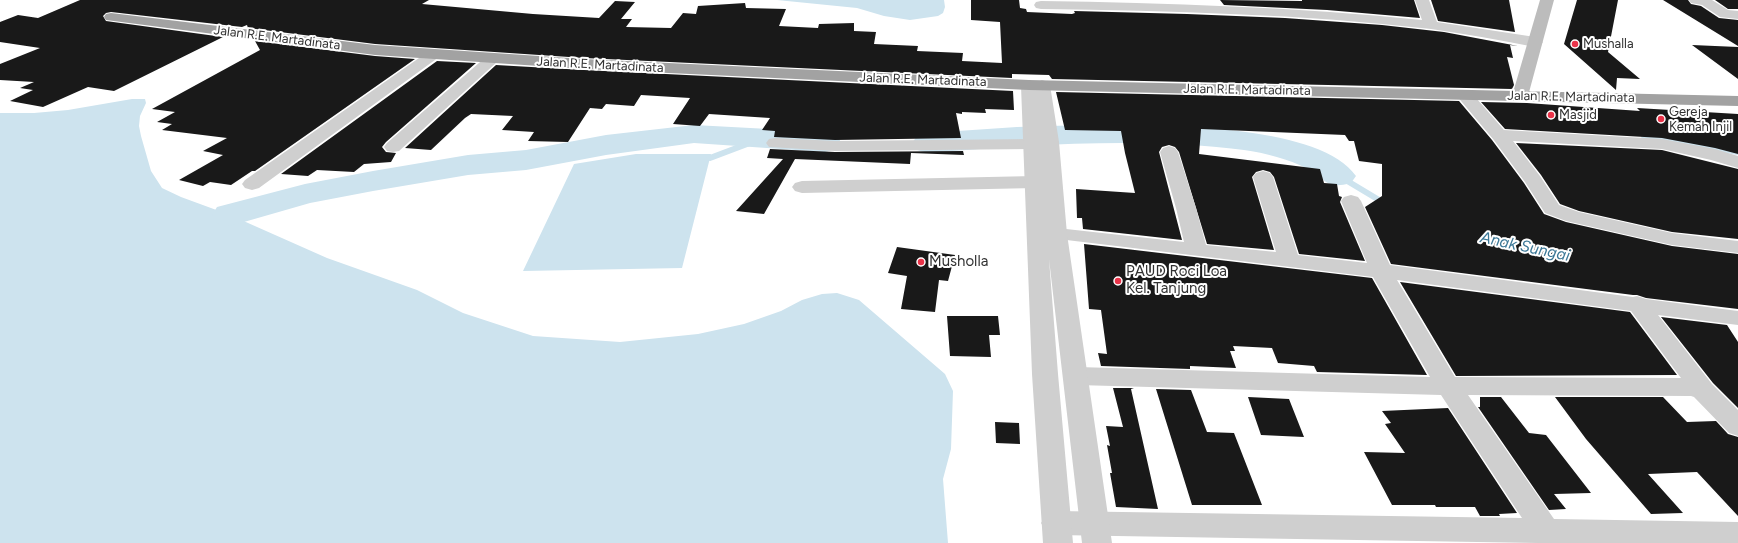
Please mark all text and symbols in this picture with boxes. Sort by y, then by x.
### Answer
street label: Jalan R.E. Martadinata [213,23,341,53]
place label: Mushalla [1583,36,1634,52]
marker: Mushalla [1570,39,1580,49]
street label: Jalan R.E. Martadinata [536,54,664,76]
street label: Jalan R.E. Martadinata [859,70,987,90]
street label: Jalan R.E. Martadinata [1183,81,1311,99]
street label: Jalan R.E. Martadinata [1507,88,1635,106]
place label: Gereja Kemah Injil [1669,104,1732,135]
place label: Masjid [1559,107,1597,123]
marker: Masjid [1546,110,1556,120]
marker: Gereja Kemah Injil [1656,114,1666,124]
water label: Anak Sungai [1478,228,1572,266]
place label: Musholla [929,253,988,271]
marker: Musholla [916,257,926,267]
place label: PAUD Roci Loa Kel. Tanjung [1126,263,1227,298]
marker: PAUD Roci Loa Kel. Tanjung [1113,276,1123,286]

